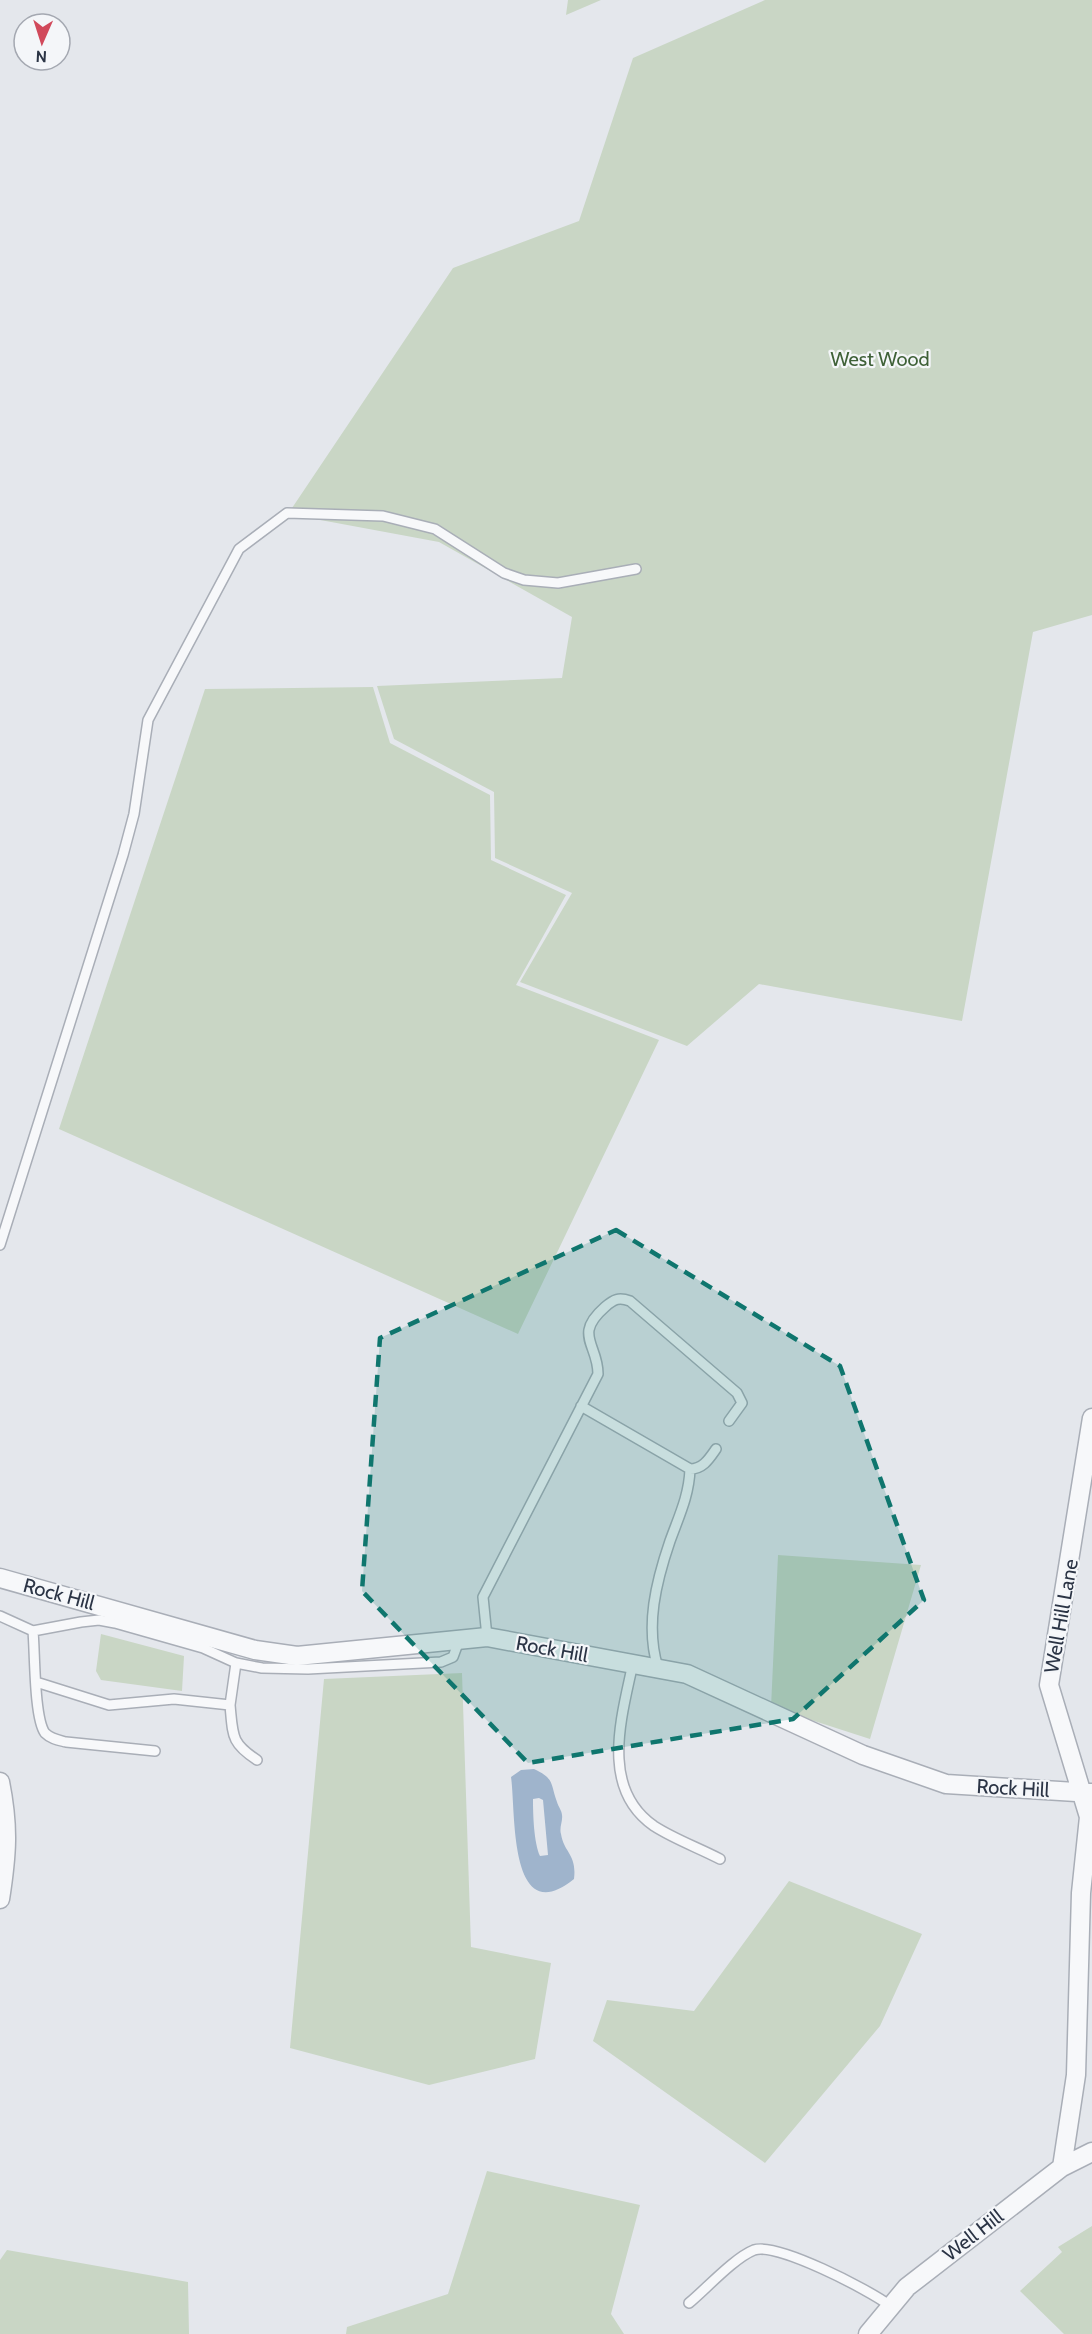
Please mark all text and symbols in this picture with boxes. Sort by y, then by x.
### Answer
north arrow [12,12,72,72]
text: N [35,47,47,66]
park label: West Wood [830,347,930,371]
street label: Well Hill Lane [1039,1557,1083,1675]
street label: Rock Hill [21,1573,98,1615]
street label: Rock Hill [514,1631,590,1667]
street label: Rock Hill [976,1774,1050,1802]
street label: Well Hill [938,2204,1008,2266]

